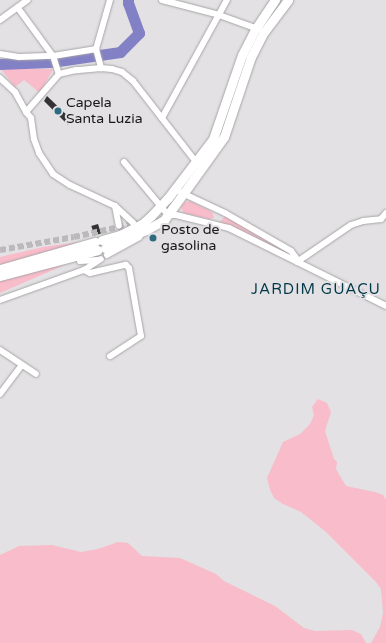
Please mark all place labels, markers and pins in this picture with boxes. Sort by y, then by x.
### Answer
place label: Capela Santa Luzia [66,95,143,128]
marker: Capela Santa Luzia [53,106,63,116]
place label: Posto de gasolina [161,222,220,254]
marker: Posto de gasolina [148,233,158,243]

